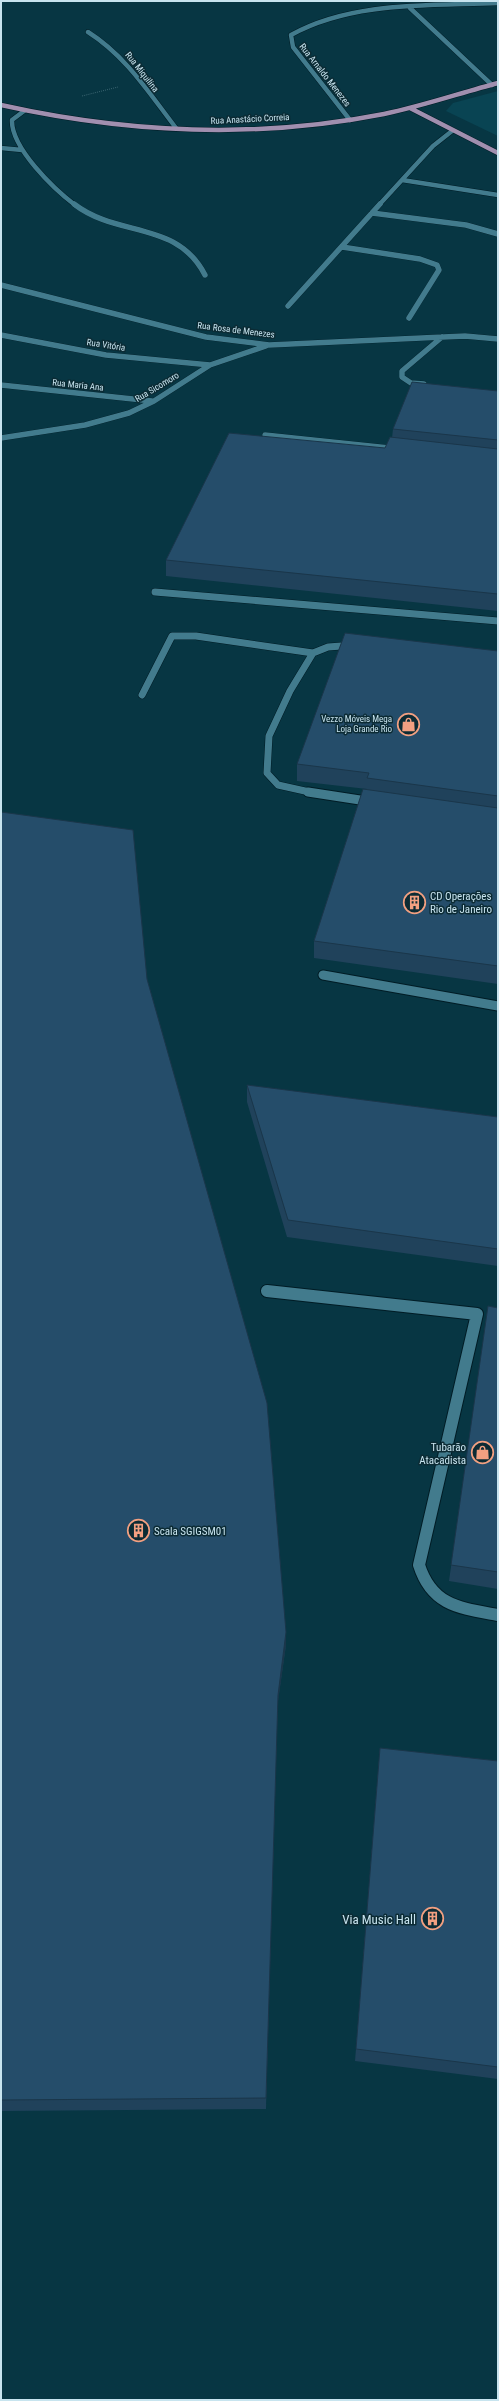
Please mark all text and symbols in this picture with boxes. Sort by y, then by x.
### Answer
street label: Rua Arnaldo Menezes [297,42,353,108]
street label: Rua Miquilina [123,50,161,94]
street label: Rua Anastácio Correia [210,112,290,126]
street label: Rua Rosa de Menezes [197,320,275,340]
street label: Rua Vitória [86,337,126,353]
street label: Rua Sicomoro [133,370,181,404]
street label: Rua Maria Ana [52,377,104,393]
shop icon: Vezzo Móveis Mega Loja Grande Rio [395,711,421,737]
place label: Vezzo Móveis Mega Loja Grande Rio [321,714,392,734]
building icon: CD Operações Rio de Janeiro [402,889,428,915]
place label: CD Operações Rio de Janeiro [430,890,492,916]
shop icon: Tubarão Atacadista [469,1440,495,1466]
place label: Tubarão Atacadista [419,1441,466,1467]
building icon: Scala SGIGSM01 [126,1518,152,1544]
place label: Scala SGIGSM01 [154,1525,227,1538]
building icon: Via Music Hall [419,1906,445,1932]
place label: Via Music Hall [342,1912,416,1927]

